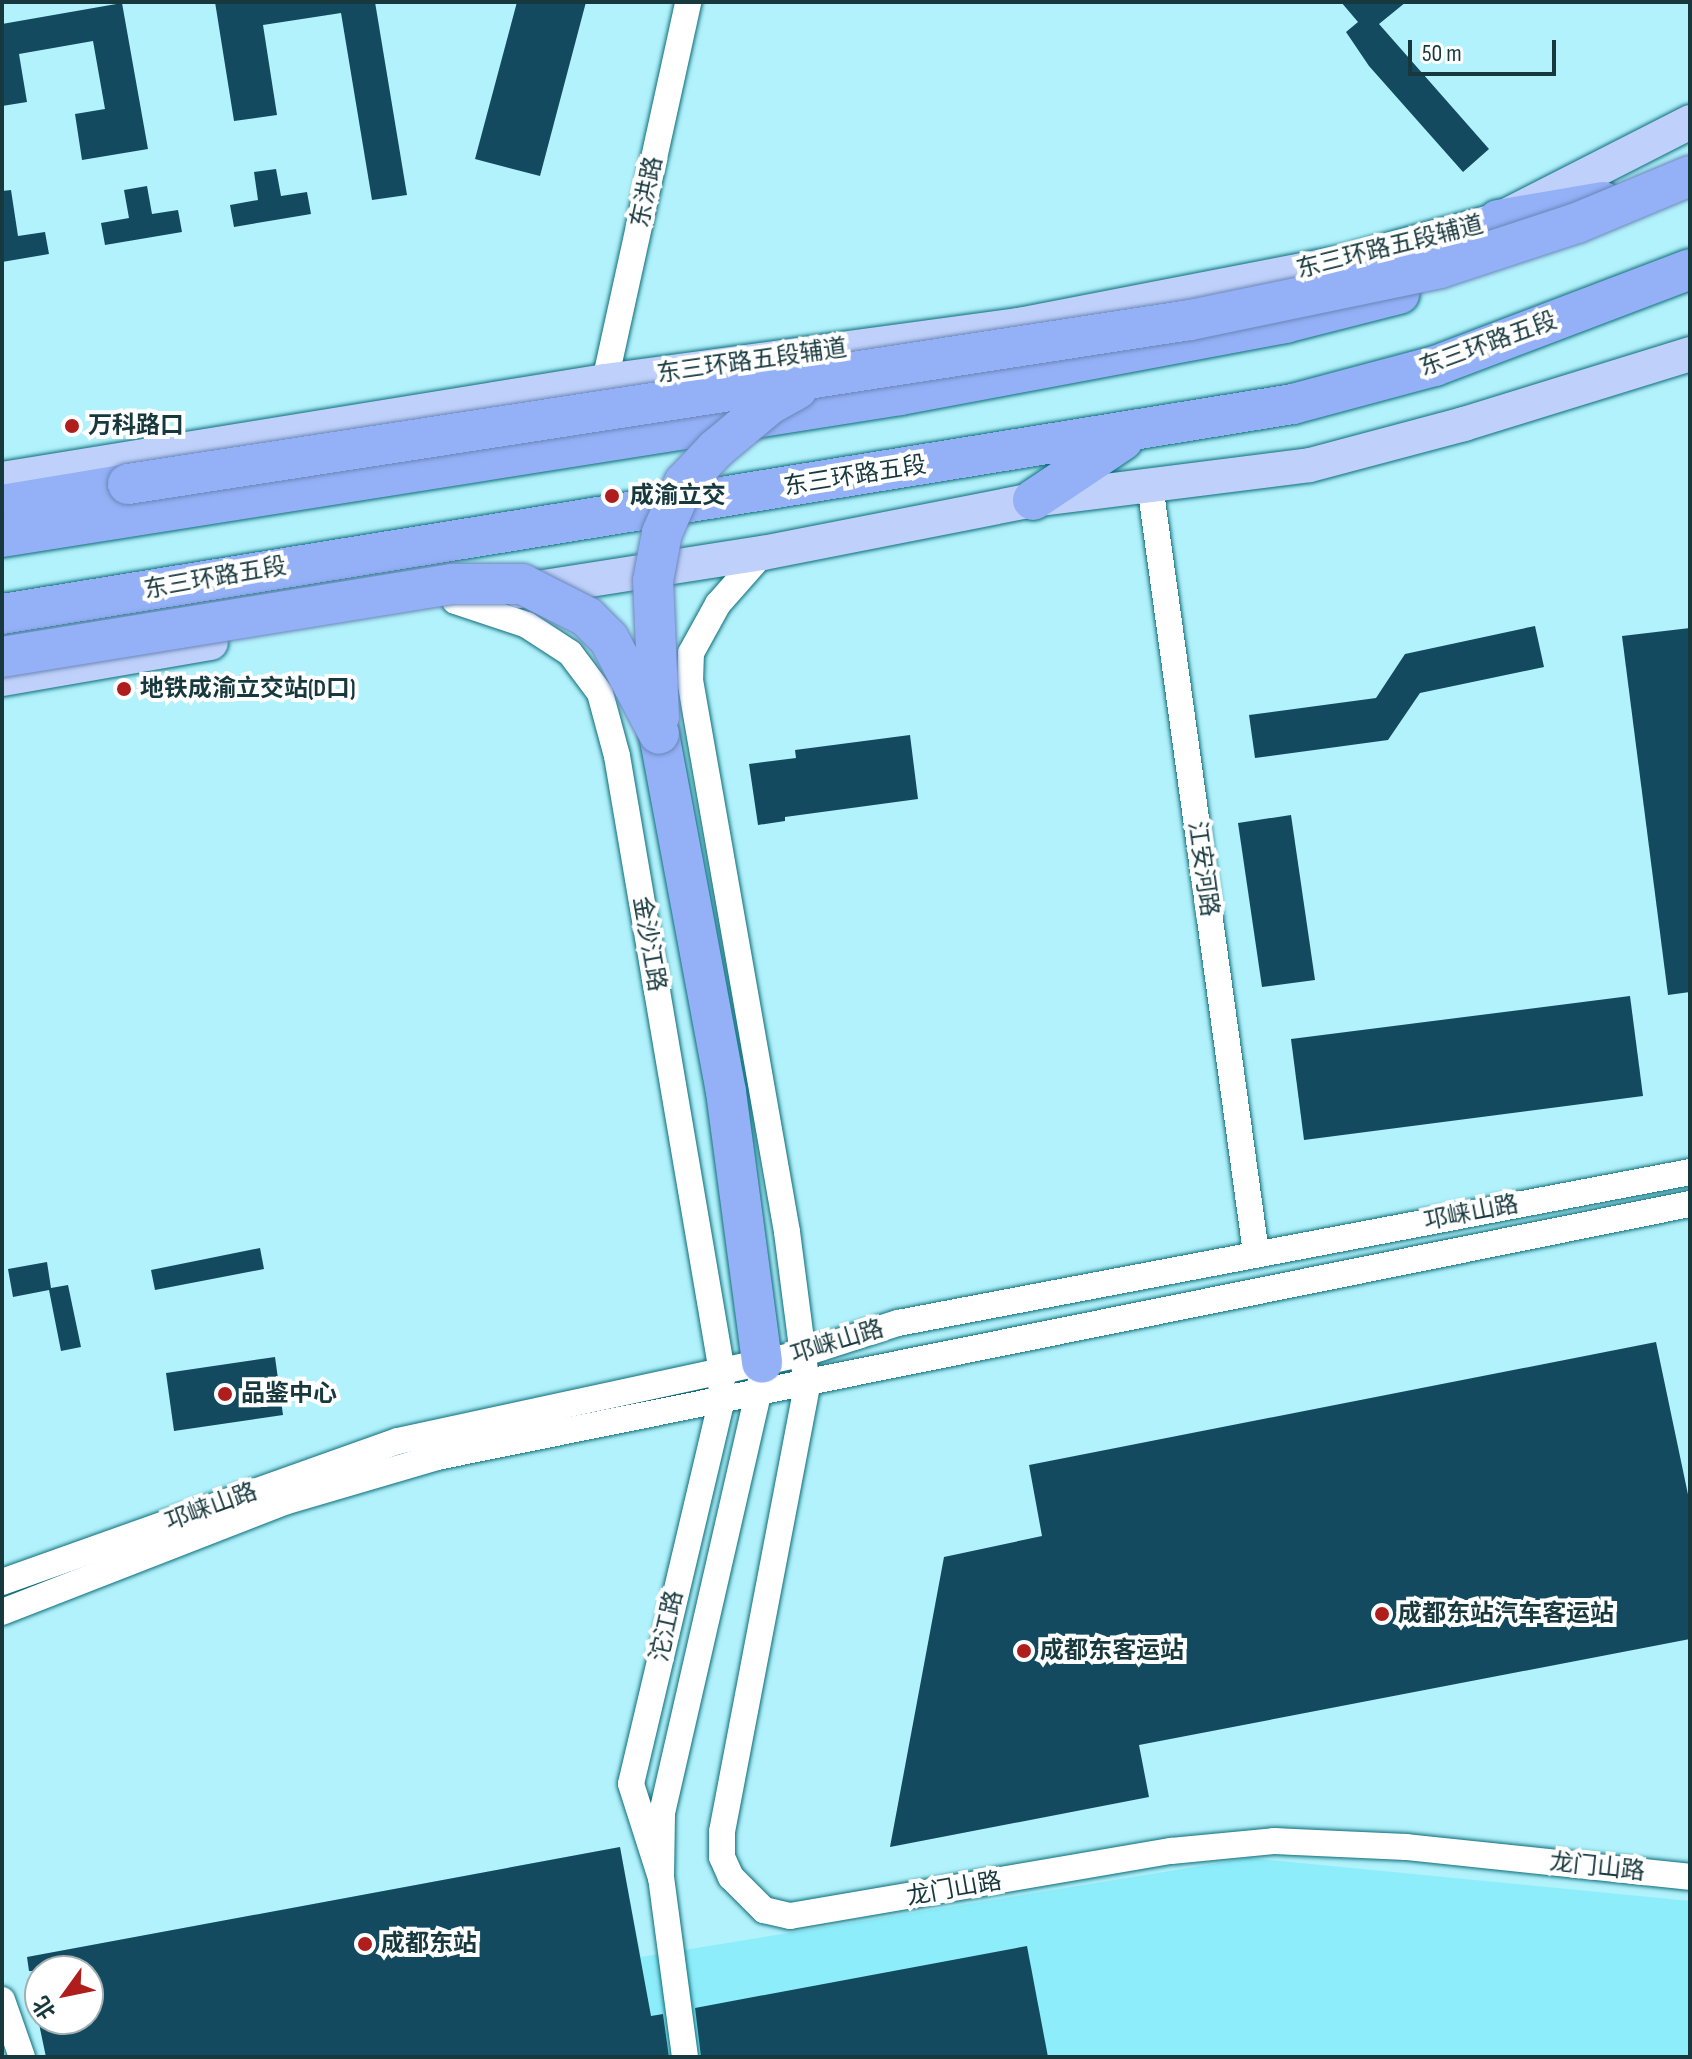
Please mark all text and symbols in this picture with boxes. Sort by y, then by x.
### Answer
scale bar [1412,24,1560,74]
text: 50 m [1422,39,1462,68]
street label: 东洪路 [625,154,669,230]
street label: 东三环路五段辅道 [1293,210,1487,284]
street label: 东三环路五段 [1415,306,1561,382]
street label: 东三环路五段辅道 [655,333,849,389]
place label: 万科路口 [88,412,184,440]
marker: 万科路口 [63,417,81,435]
street label: 东三环路五段 [782,451,928,501]
place label: 成渝立交 [630,482,726,510]
marker: 成渝立交 [601,485,623,507]
street label: 东三环路五段 [142,551,288,605]
place label: 地铁成渝立交站(D口) [140,675,356,703]
marker: 地铁成渝立交站(D口) [115,680,133,698]
street label: 江安河路 [1182,819,1224,919]
street label: 金沙江路 [626,894,672,994]
street label: 邛崃山路 [1421,1190,1521,1236]
street label: 邛崃山路 [787,1314,887,1370]
place label: 品鉴中心 [241,1380,337,1408]
marker: 品鉴中心 [216,1385,234,1403]
street label: 邛崃山路 [161,1477,261,1537]
street label: 沱江路 [645,1588,689,1664]
place label: 成都东站汽车客运站 [1398,1600,1614,1628]
marker: 成都东站汽车客运站 [1373,1605,1391,1623]
place label: 成都东客运站 [1040,1637,1184,1665]
marker: 成都东客运站 [1015,1642,1033,1660]
street label: 龙门山路 [1548,1848,1646,1886]
street label: 龙门山路 [904,1866,1004,1912]
place label: 成都东站 [381,1930,477,1958]
marker: 成都东站 [356,1935,374,1953]
north arrow [24,1955,104,2035]
text: 北 [28,1991,62,2024]

